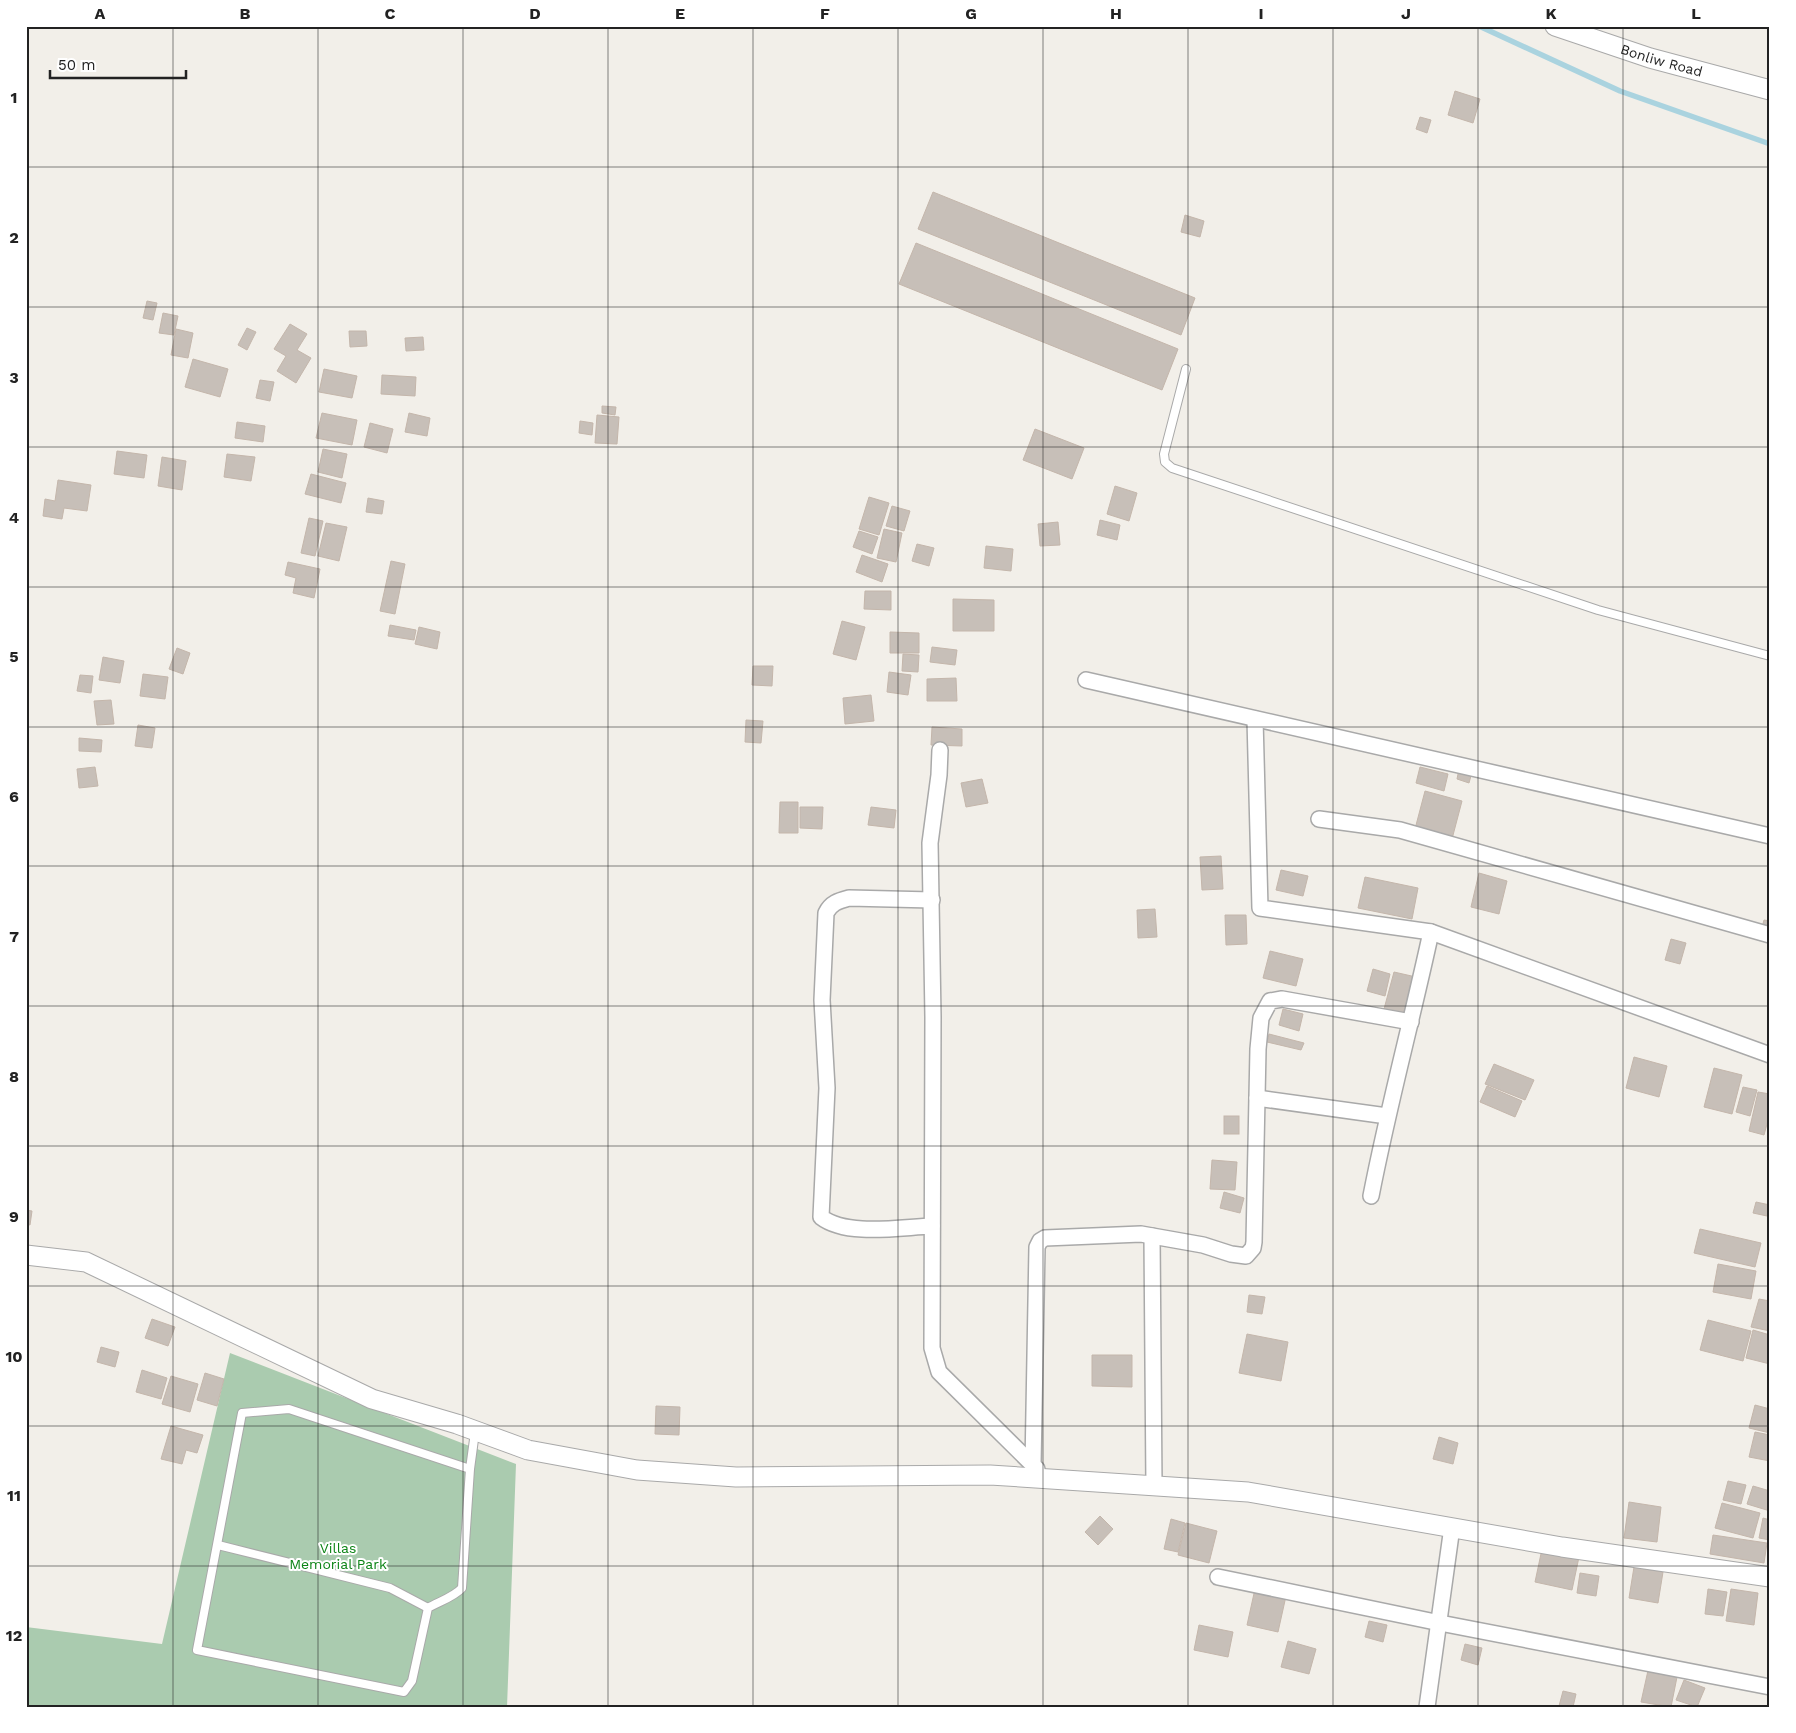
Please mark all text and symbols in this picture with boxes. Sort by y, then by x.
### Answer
text: A [95,4,106,23]
text: B [240,4,251,23]
text: C [385,4,396,23]
text: D [529,4,541,23]
text: E [675,4,685,23]
text: F [820,4,830,23]
text: G [965,4,977,23]
text: H [1110,4,1122,23]
text: I [1258,4,1264,23]
text: J [1401,4,1411,23]
text: K [1545,4,1557,23]
text: L [1691,4,1701,23]
street label: Bonliw Road [1618,41,1704,80]
scale bar [50,48,186,80]
text: 50 m [58,56,95,74]
text: 1 [11,88,17,107]
text: 2 [9,228,19,247]
text: 3 [9,368,19,387]
text: 4 [9,508,19,527]
text: 5 [9,647,19,666]
text: 6 [9,787,19,806]
text: 7 [9,927,19,946]
text: 8 [9,1067,19,1086]
text: 9 [9,1207,19,1226]
text: 10 [5,1347,23,1366]
text: 11 [7,1486,21,1505]
park label: Villas Memorial Park [289,1540,387,1572]
text: 12 [6,1626,22,1645]

